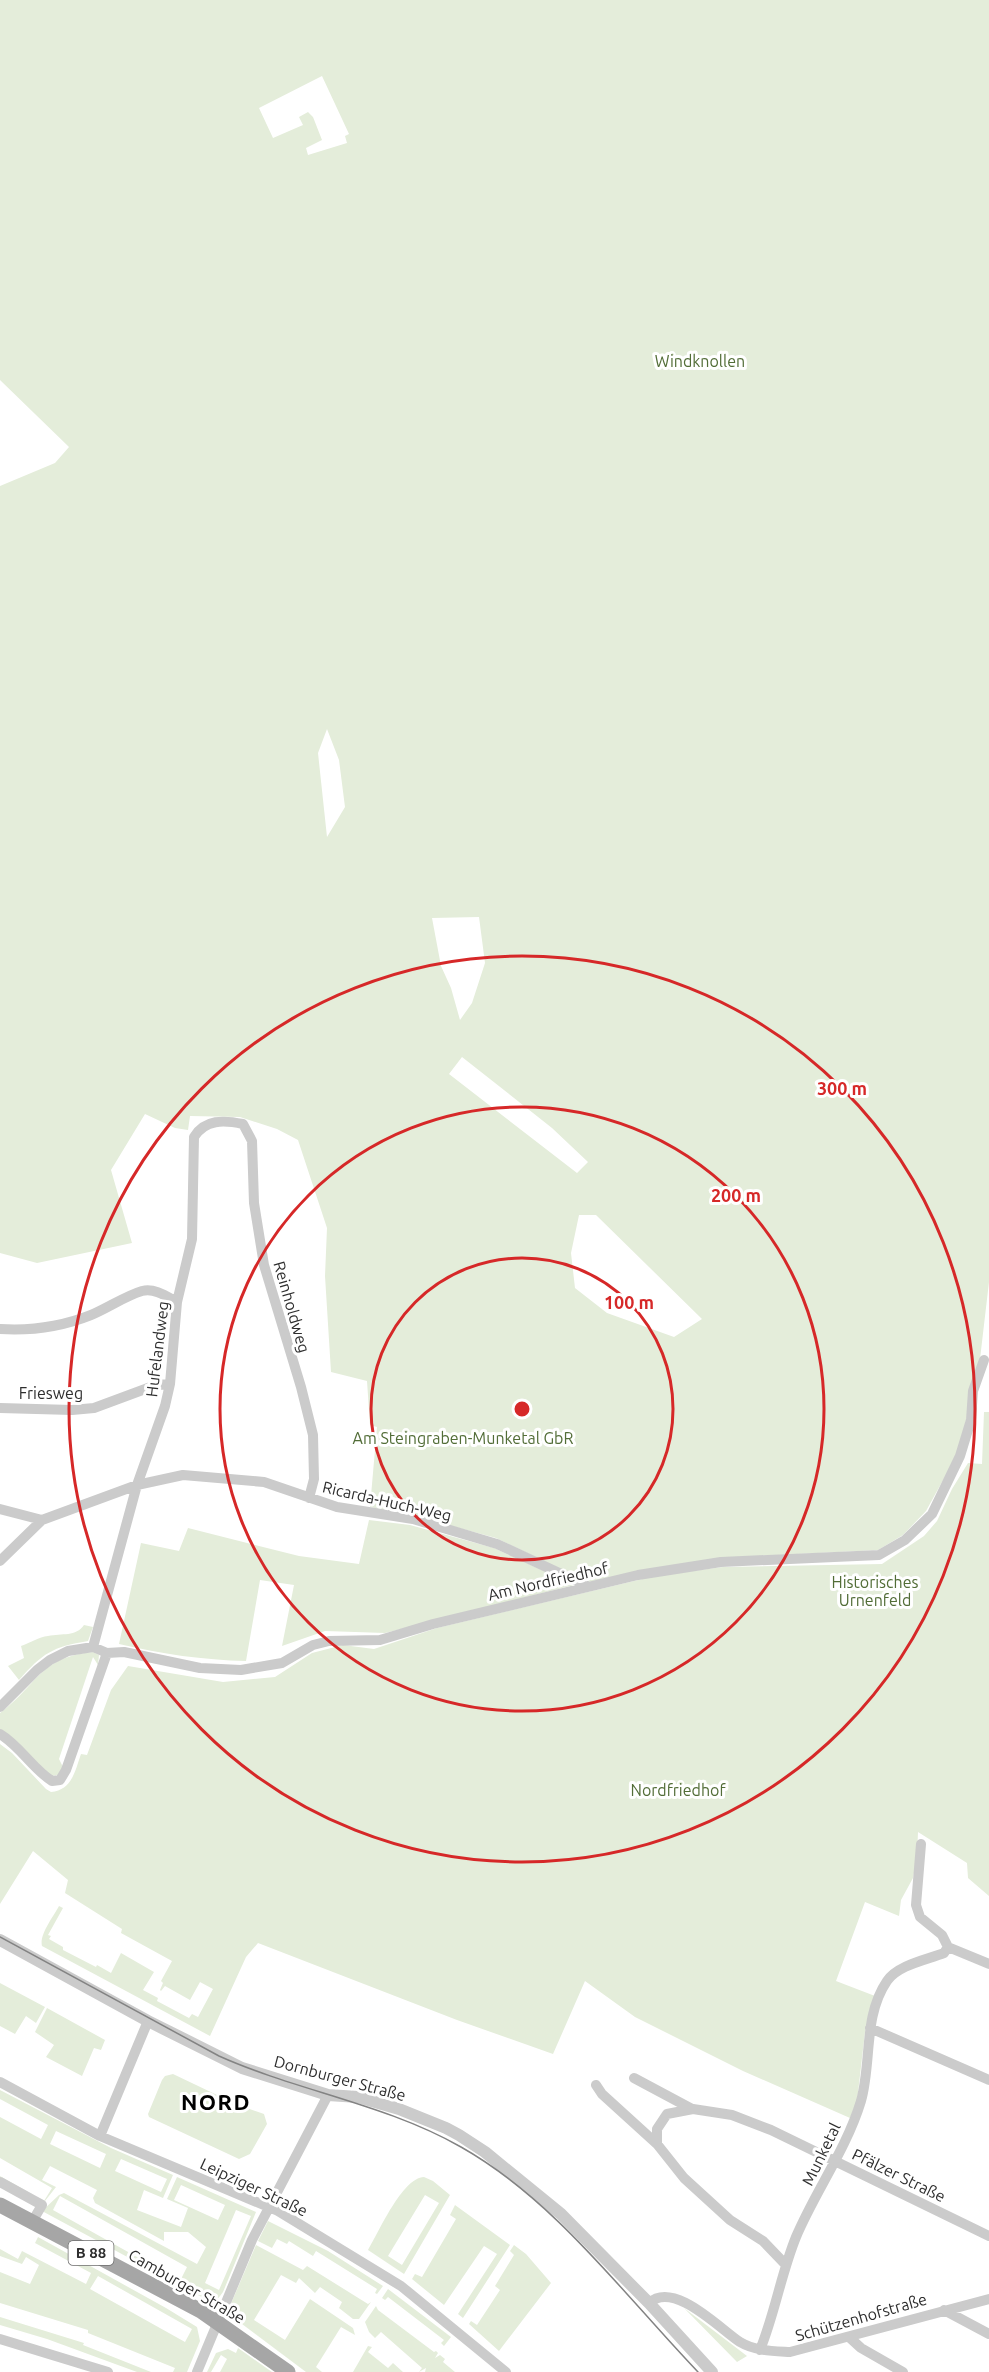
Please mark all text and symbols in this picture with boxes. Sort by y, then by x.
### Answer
park label: Windknollen [655,352,745,370]
text: 300 m [817,1078,867,1098]
text: 200 m [711,1185,761,1205]
street label: Reinholdweg [270,1259,314,1355]
text: 100 m [604,1292,654,1312]
street label: Hufelandweg [142,1300,172,1398]
street label: Friesweg [19,1384,83,1402]
centre of rings [512,1399,532,1419]
park label: Am Steingraben-Munketal GbR [353,1429,573,1447]
street label: Ricarda-Huch-Weg [321,1477,453,1525]
street label: Am Nordfriedhof [486,1558,611,1604]
park label: Historisches Urnenfeld [832,1573,918,1609]
park label: Nordfriedhof [630,1781,726,1799]
street label: Dornburger Straße [272,2052,408,2104]
district label: NORD [181,2089,251,2114]
street label: Munketal [798,2120,844,2188]
street label: Pfälzer Straße [850,2145,948,2205]
street label: Leipziger Straße [197,2154,311,2220]
road number: B 88 [68,2241,113,2265]
street label: Camburger Straße [126,2245,248,2327]
street label: Schützenhofstraße [793,2290,929,2344]

